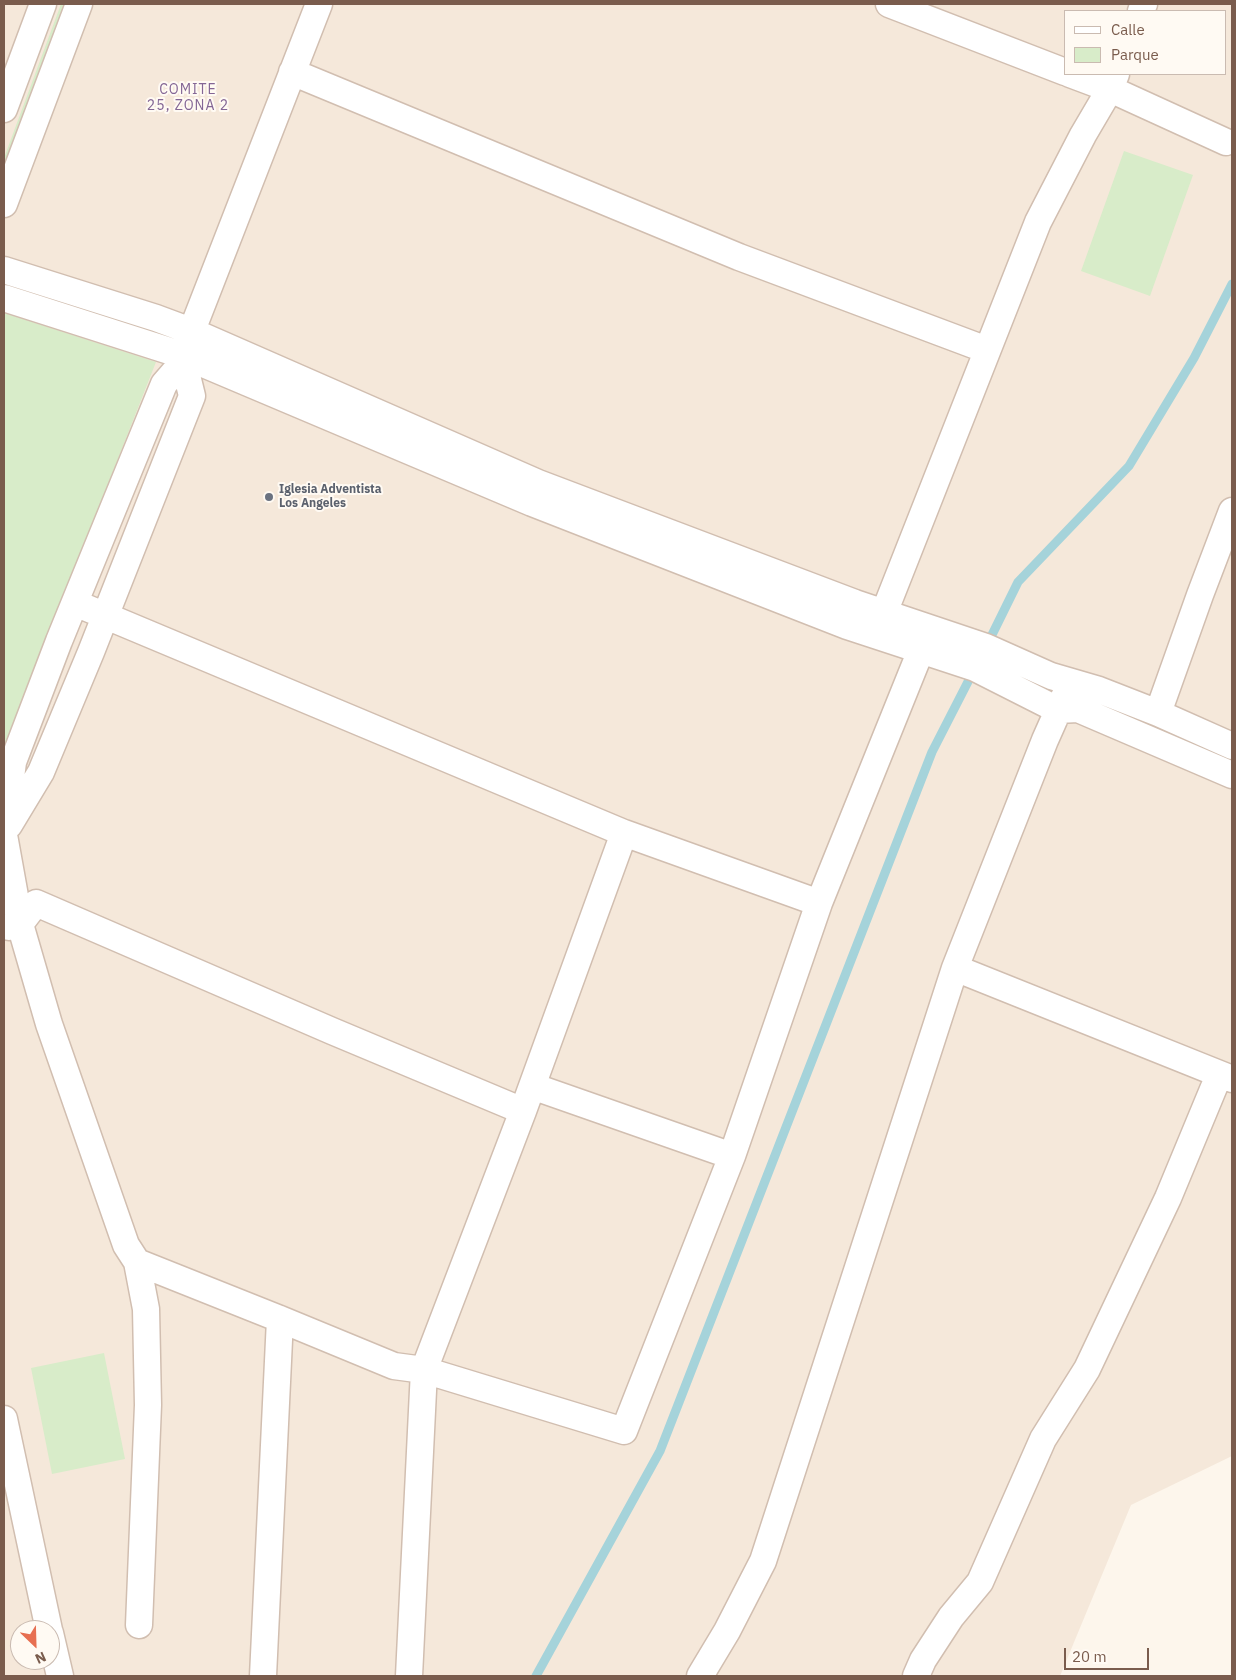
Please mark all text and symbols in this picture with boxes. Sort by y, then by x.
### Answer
legend [1064,10,1226,75]
text: Calle [1111,20,1145,39]
text: Parque [1111,45,1159,64]
district label: COMITE 25, ZONA 2 [146,82,230,114]
place label: Iglesia Adventista Los Angeles [279,483,382,511]
marker: Iglesia Adventista Los Angeles [263,491,275,503]
north arrow [10,1620,60,1670]
scale bar [1066,1638,1151,1670]
text: 20 m [1072,1647,1107,1666]
text: N [32,1648,49,1668]

